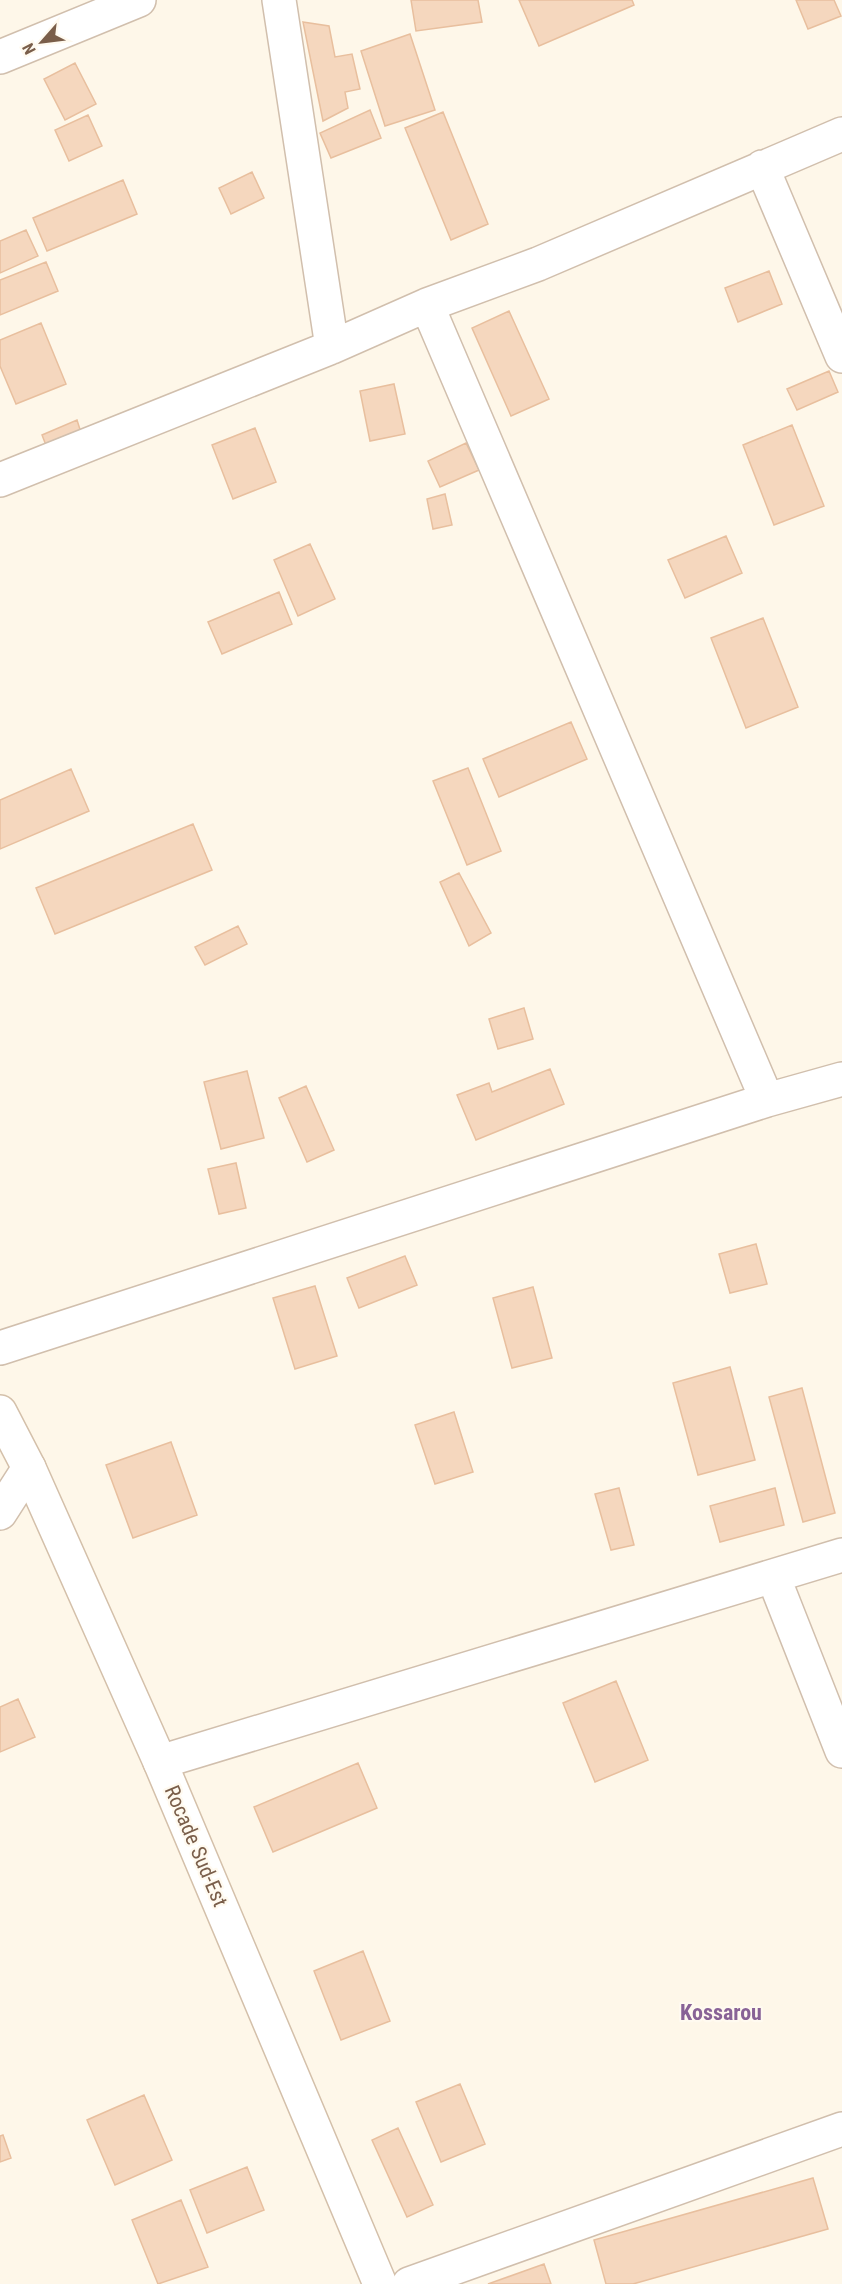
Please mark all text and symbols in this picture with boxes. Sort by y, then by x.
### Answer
north arrow [12,12,72,72]
text: N [19,40,40,58]
street label: Rocade Sud-Est [160,1782,232,1910]
district label: Kossarou [680,2000,762,2025]

